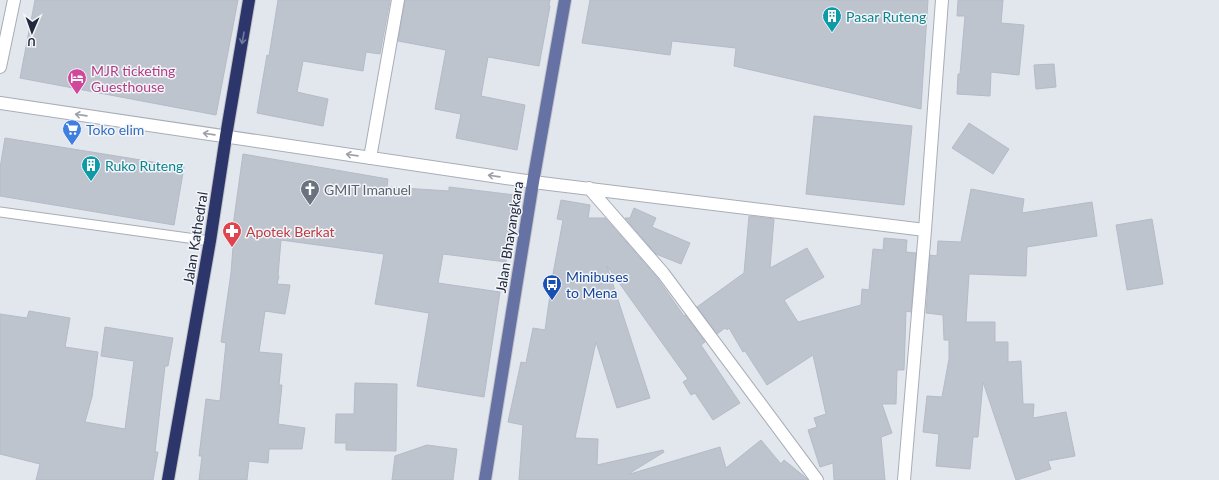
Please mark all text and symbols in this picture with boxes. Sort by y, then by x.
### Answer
building icon: Pasar Ruteng [821,5,843,33]
place label: Pasar Ruteng [846,8,926,25]
north arrow [12,12,52,52]
one-way arrow [238,32,246,45]
text: U [27,36,36,49]
place label: MJR ticketing Guesthouse [91,62,175,95]
hotel icon: MJR ticketing Guesthouse [66,67,88,95]
one-way arrow [74,111,87,119]
supermarket icon: Toko elim [61,118,83,146]
place label: Toko elim [86,121,144,138]
one-way arrow [203,130,216,138]
one-way arrow [346,151,359,159]
building icon: Ruko Ruteng [80,154,102,182]
place label: Ruko Ruteng [105,157,183,174]
one-way arrow [488,172,501,180]
church icon: GMIT Imanuel [299,178,321,206]
street label: Jalan Bhayangkara [492,180,526,294]
place label: GMIT Imanuel [324,181,411,198]
street label: Jalan Kathedral [179,190,211,286]
pharmacy icon: Apotek Berkat [221,220,243,248]
place label: Apotek Berkat [246,223,335,240]
place label: Minibuses to Mena [566,268,629,301]
bus stop icon: Minibuses to Mena [541,273,563,301]

